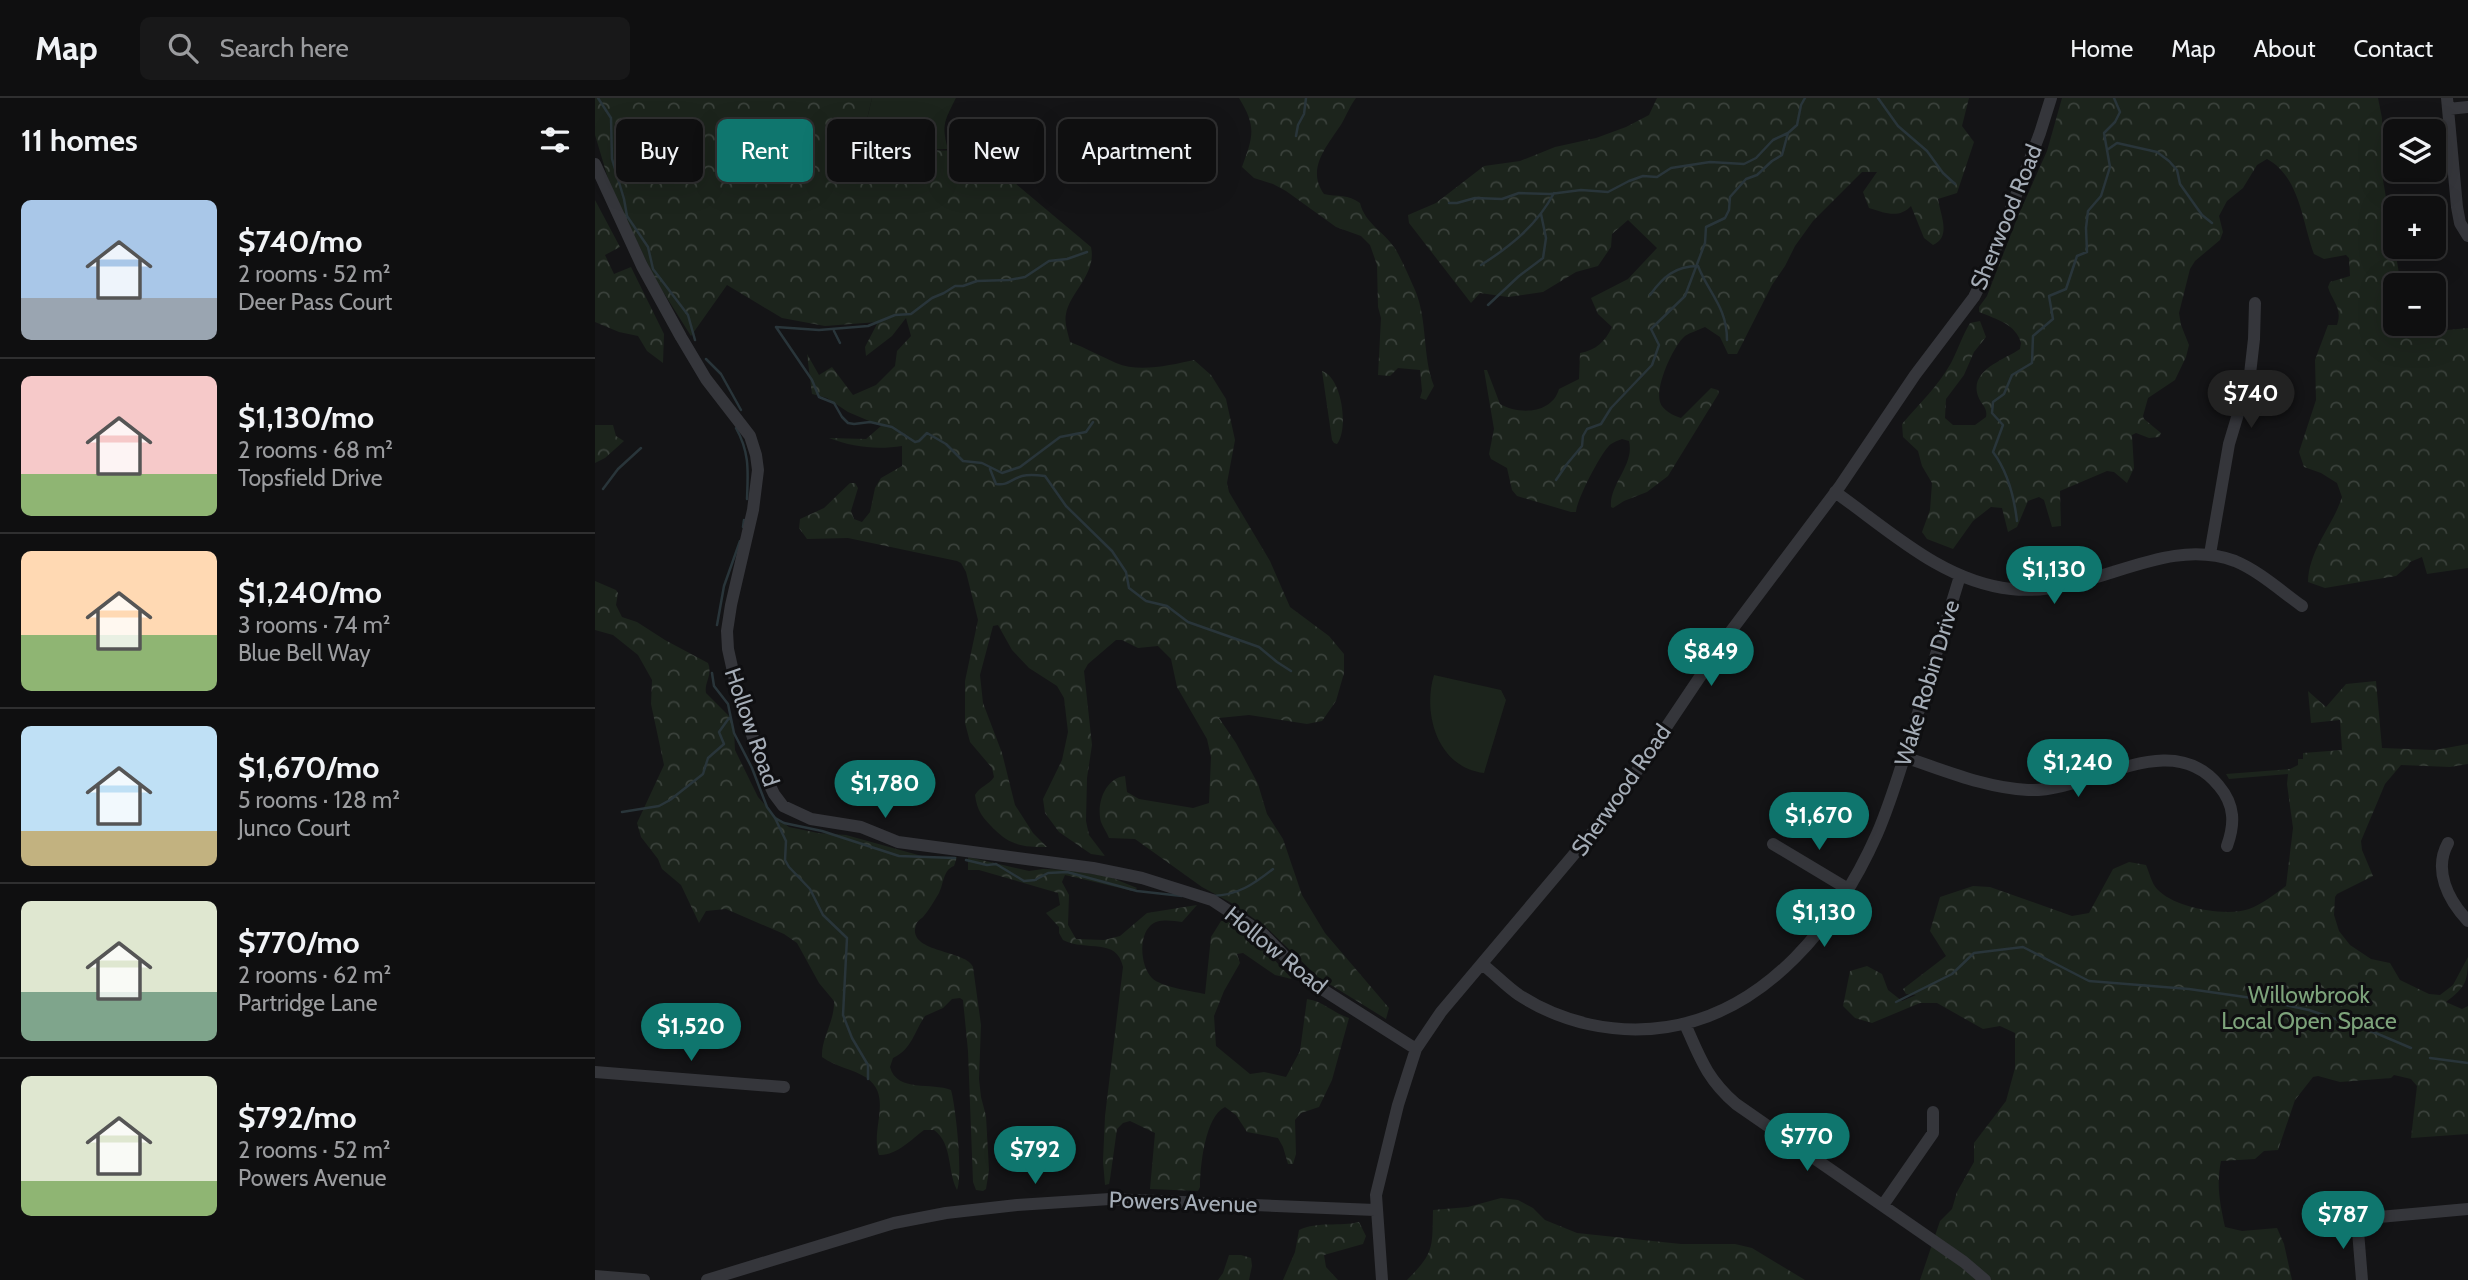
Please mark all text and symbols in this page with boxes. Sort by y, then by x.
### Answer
search box [140,17,630,80]
text: Map [35,28,98,68]
icon: search [164,29,202,67]
text: Search here [220,32,349,64]
text: Home [2070,34,2133,63]
text: Map [2171,34,2216,63]
text: About [2254,34,2316,63]
text: Contact [2354,34,2433,63]
chip: Buy [616,119,703,182]
chip: Rent [717,119,813,182]
chip: Filters [827,119,935,182]
chip: New [949,119,1044,182]
chip: Apartment [1058,119,1216,182]
map controls [2383,119,2446,336]
button: layers [2383,119,2446,182]
icon: filters [536,121,574,159]
text: 11 homes [21,122,138,159]
street label: Sherwood Road [1964,140,2048,294]
button: + [2383,196,2446,259]
text: $740/mo [238,223,362,260]
icon: home [77,228,161,312]
text: 2 rooms · 52 m² [238,260,391,288]
button: − [2383,273,2446,336]
text: Deer Pass Court [238,288,392,316]
pin: $740 [2210,370,2292,430]
text: $740 [2224,379,2278,407]
text: $1,130/mo [238,399,374,436]
icon: home [77,404,161,488]
text: 2 rooms · 68 m² [238,436,393,464]
text: Topsfield Drive [238,464,383,492]
pin: $1,130 [1997,546,2111,606]
text: $1,130 [2022,555,2086,583]
text: $1,240/mo [238,574,382,611]
icon: home [77,579,161,663]
street label: Wake Robin Drive [1888,596,1966,769]
text: 3 rooms · 74 m² [238,611,390,639]
pin: $849 [1670,628,1752,688]
text: $849 [1684,637,1738,665]
text: Blue Bell Way [238,639,371,667]
street label: Hollow Road [719,664,785,790]
street label: Sherwood Road [1565,719,1677,861]
pin: $1,240 [2021,740,2135,799]
text: $1,240 [2043,748,2113,776]
text: $1,670/mo [238,749,379,786]
icon: home [77,754,161,838]
pin: $1,780 [828,760,942,820]
text: $1,780 [850,769,920,797]
text: 5 rooms · 128 m² [238,786,400,814]
pin: $1,670 [1762,792,1876,852]
text: $1,670 [1785,801,1853,829]
text: Junco Court [238,814,350,842]
pin: $1,130 [1767,890,1881,949]
text: $1,130 [1792,898,1856,926]
street label: Hollow Road [1219,900,1333,1000]
text: $770/mo [238,924,360,961]
icon: home [77,929,161,1013]
text: 2 rooms · 62 m² [238,961,391,989]
park label: Willowbrook Local Open Space [2221,981,2397,1035]
text: Partridge Lane [238,989,377,1017]
pin: $1,520 [634,1004,748,1063]
text: $1,520 [657,1012,725,1040]
text: $792/mo [238,1099,357,1136]
icon: home [77,1104,161,1188]
pin: $770 [1766,1114,1848,1173]
text: $770 [1781,1122,1833,1150]
pin: $792 [994,1126,1076,1186]
text: $792 [1010,1135,1060,1163]
text: 2 rooms · 52 m² [238,1136,391,1164]
text: Powers Avenue [238,1164,387,1192]
street label: Powers Avenue [1108,1185,1258,1219]
pin: $787 [2302,1192,2384,1251]
text: $787 [2318,1200,2368,1228]

